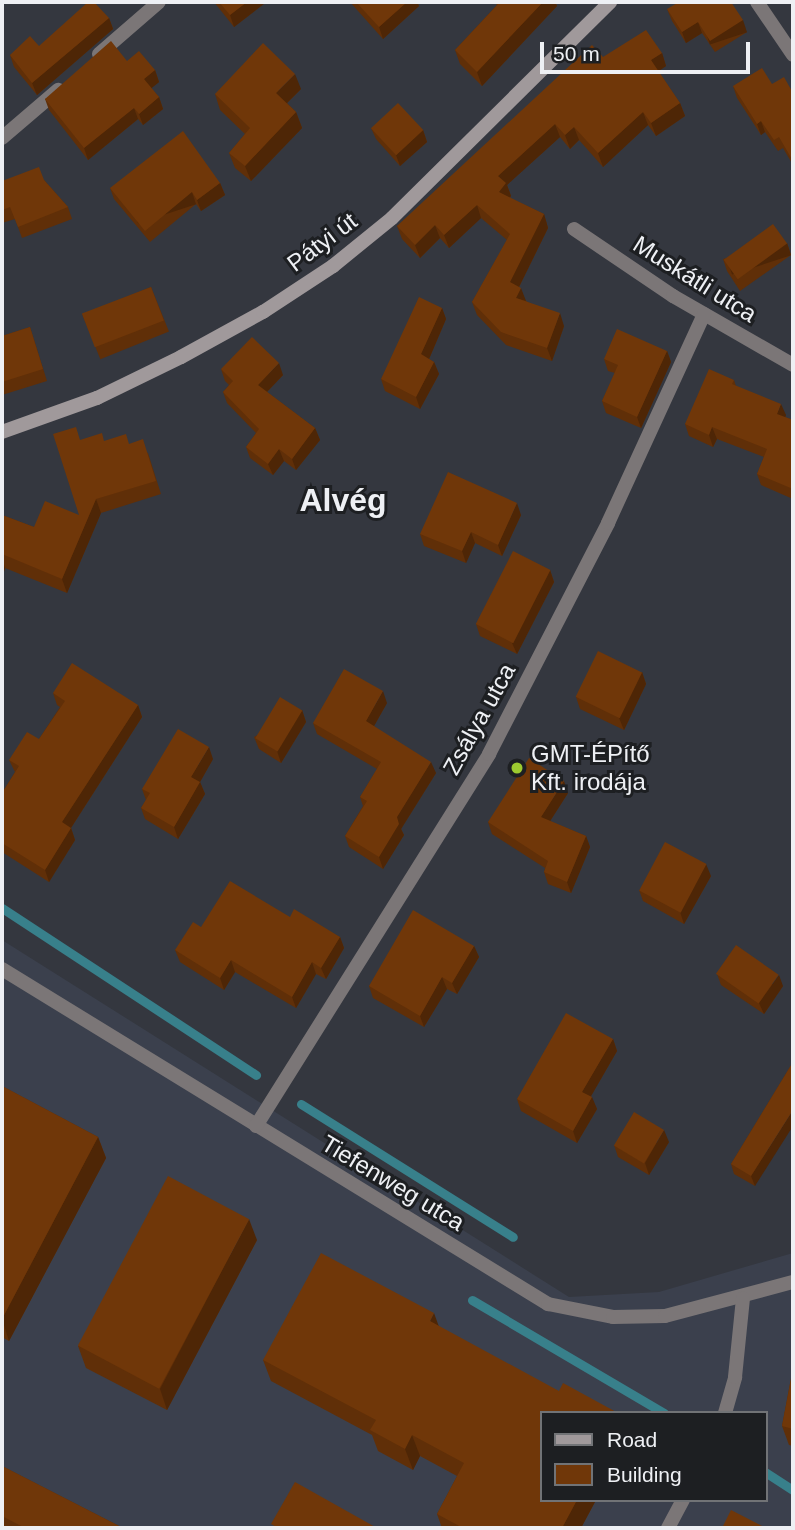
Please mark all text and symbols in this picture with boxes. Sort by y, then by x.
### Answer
scale bar [543,28,753,72]
text: 50 m [553,42,600,65]
street label: Pátyi út [281,206,363,278]
street label: Muskátli utca [628,230,762,328]
district label: Alvég [299,481,387,519]
street label: Zsálya utca [437,658,521,780]
place label: GMT-ÉPítő Kft. irodája [531,740,650,796]
marker: GMT-ÉPítő Kft. irodája [509,760,525,776]
street label: Tiefenweg utca [316,1129,470,1237]
legend [540,1411,767,1502]
text: Road [607,1428,657,1451]
text: Building [607,1463,682,1486]

